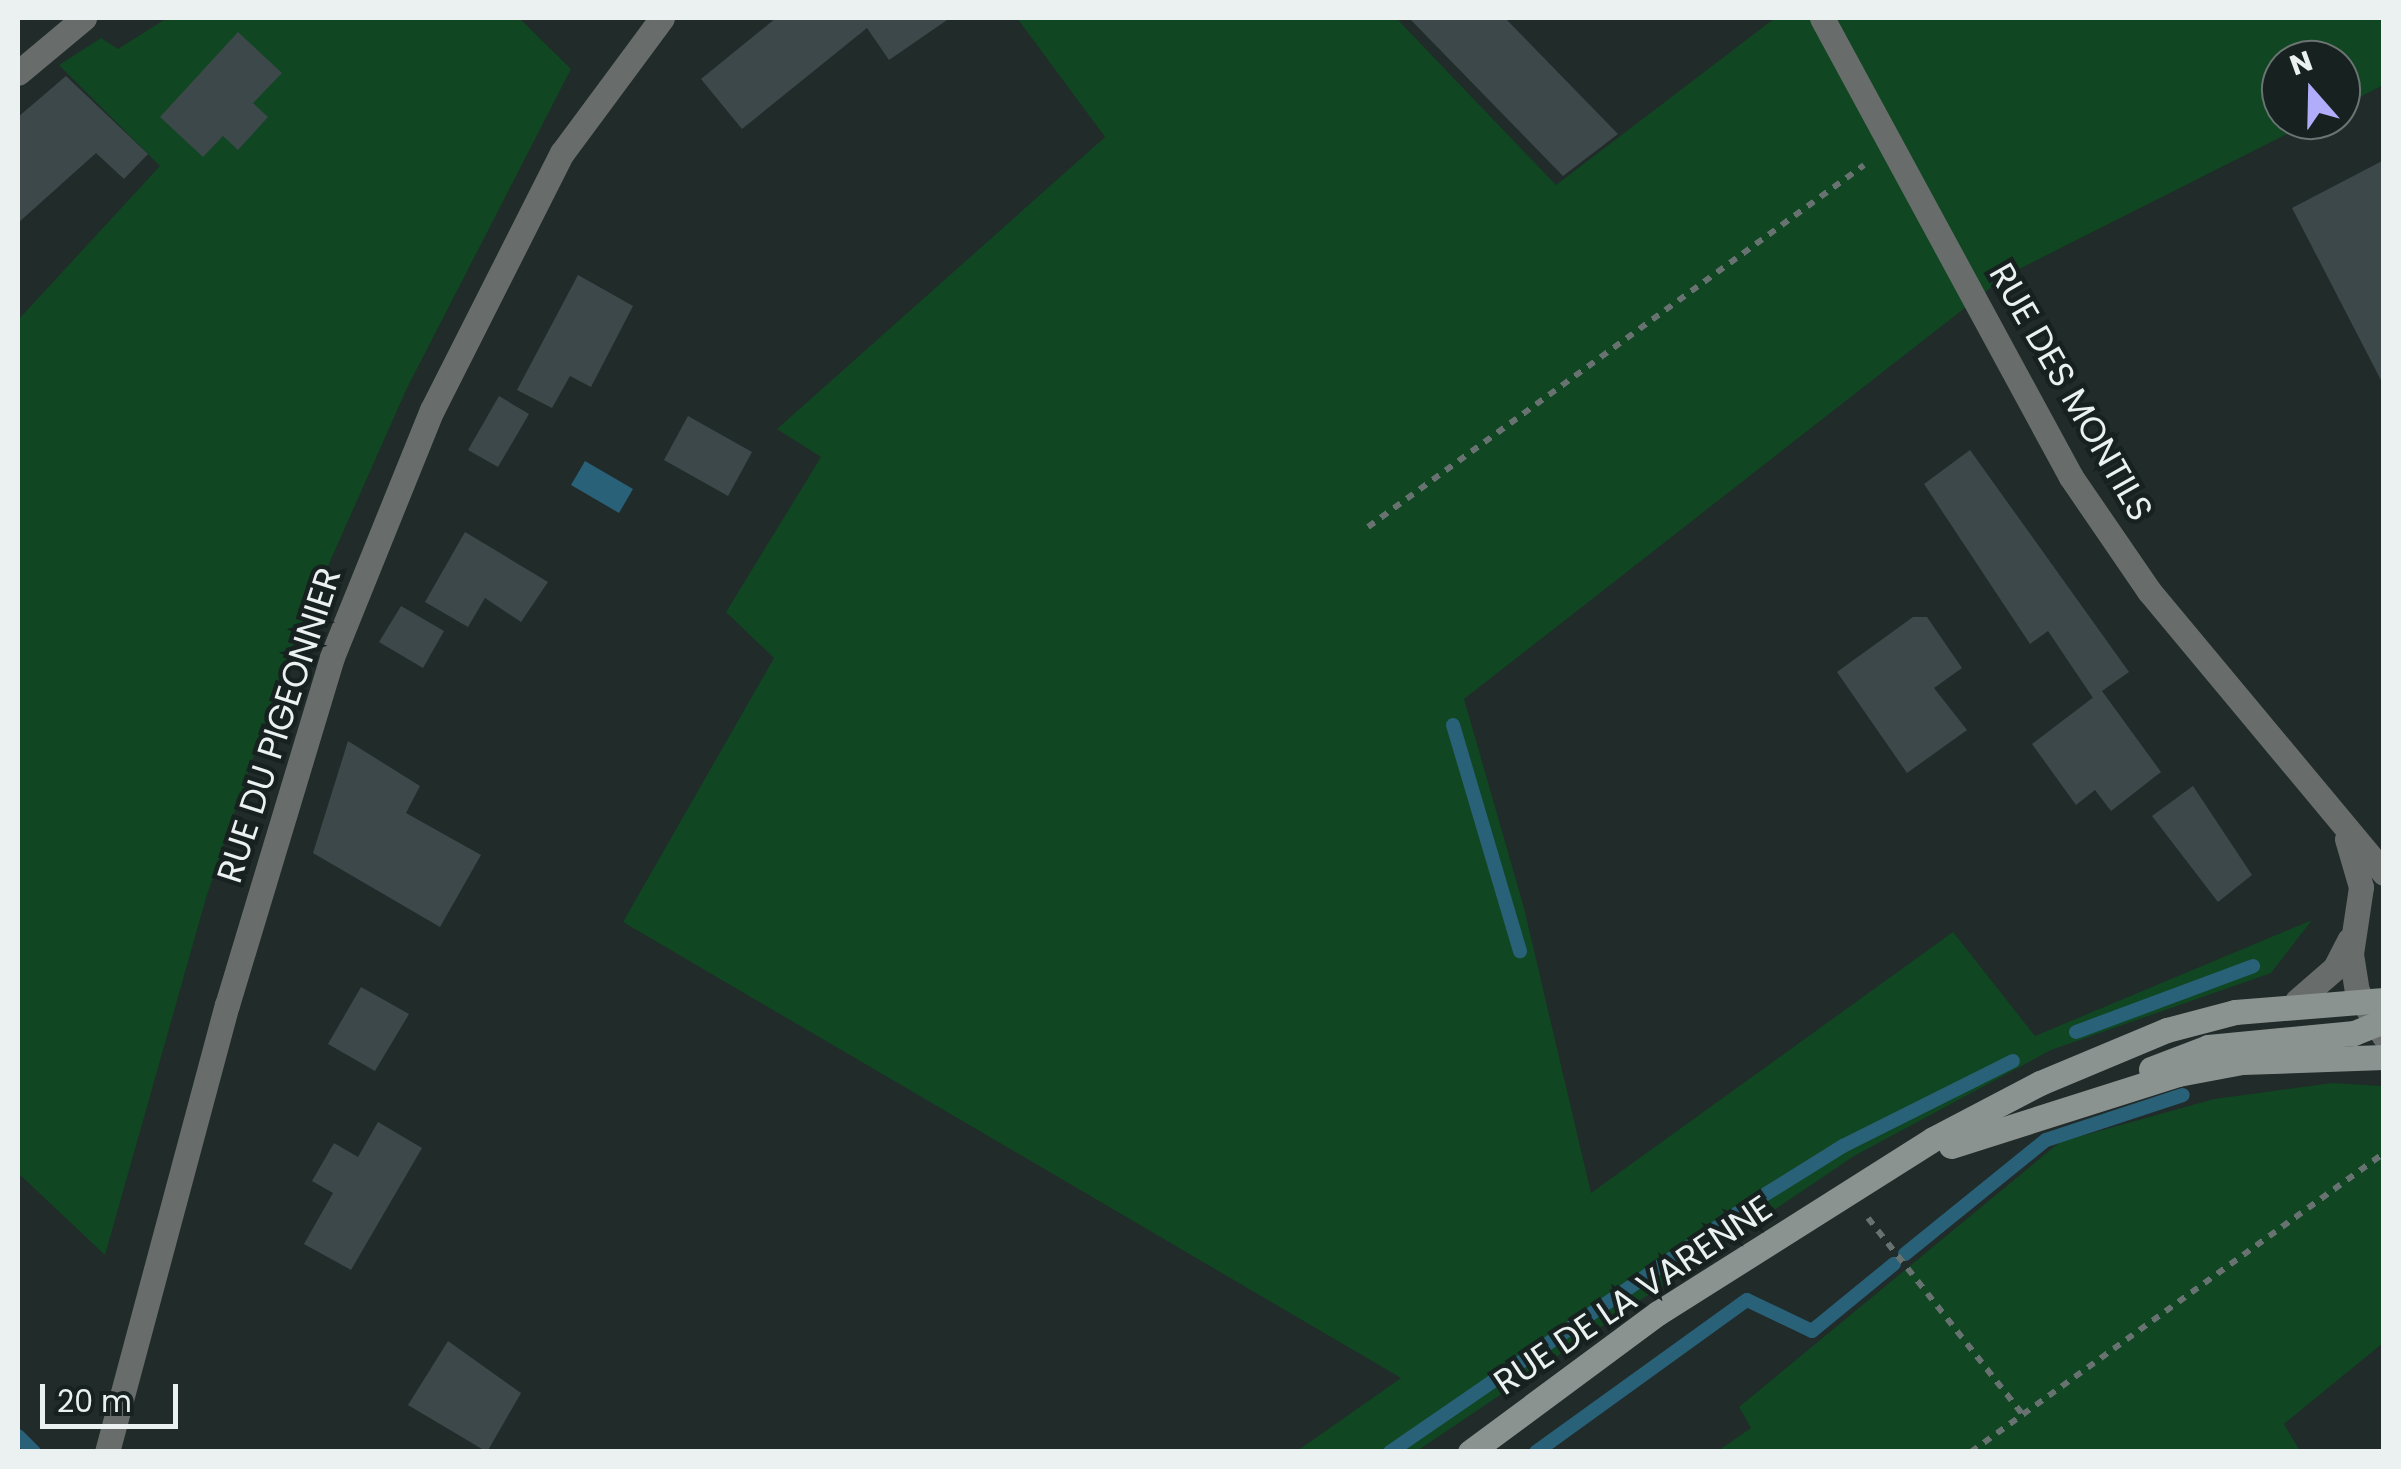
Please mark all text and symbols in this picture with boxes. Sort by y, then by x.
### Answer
north arrow [2261,40,2361,140]
text: N [2285,41,2318,85]
street label: RUE DES MONTILS [1980,256,2162,528]
street label: RUE DU PIGEONNIER [208,562,350,888]
street label: RUE DE LA VARENNE [1486,1186,1780,1404]
scale bar [45,1364,182,1426]
text: 20 m [57,1380,132,1423]

